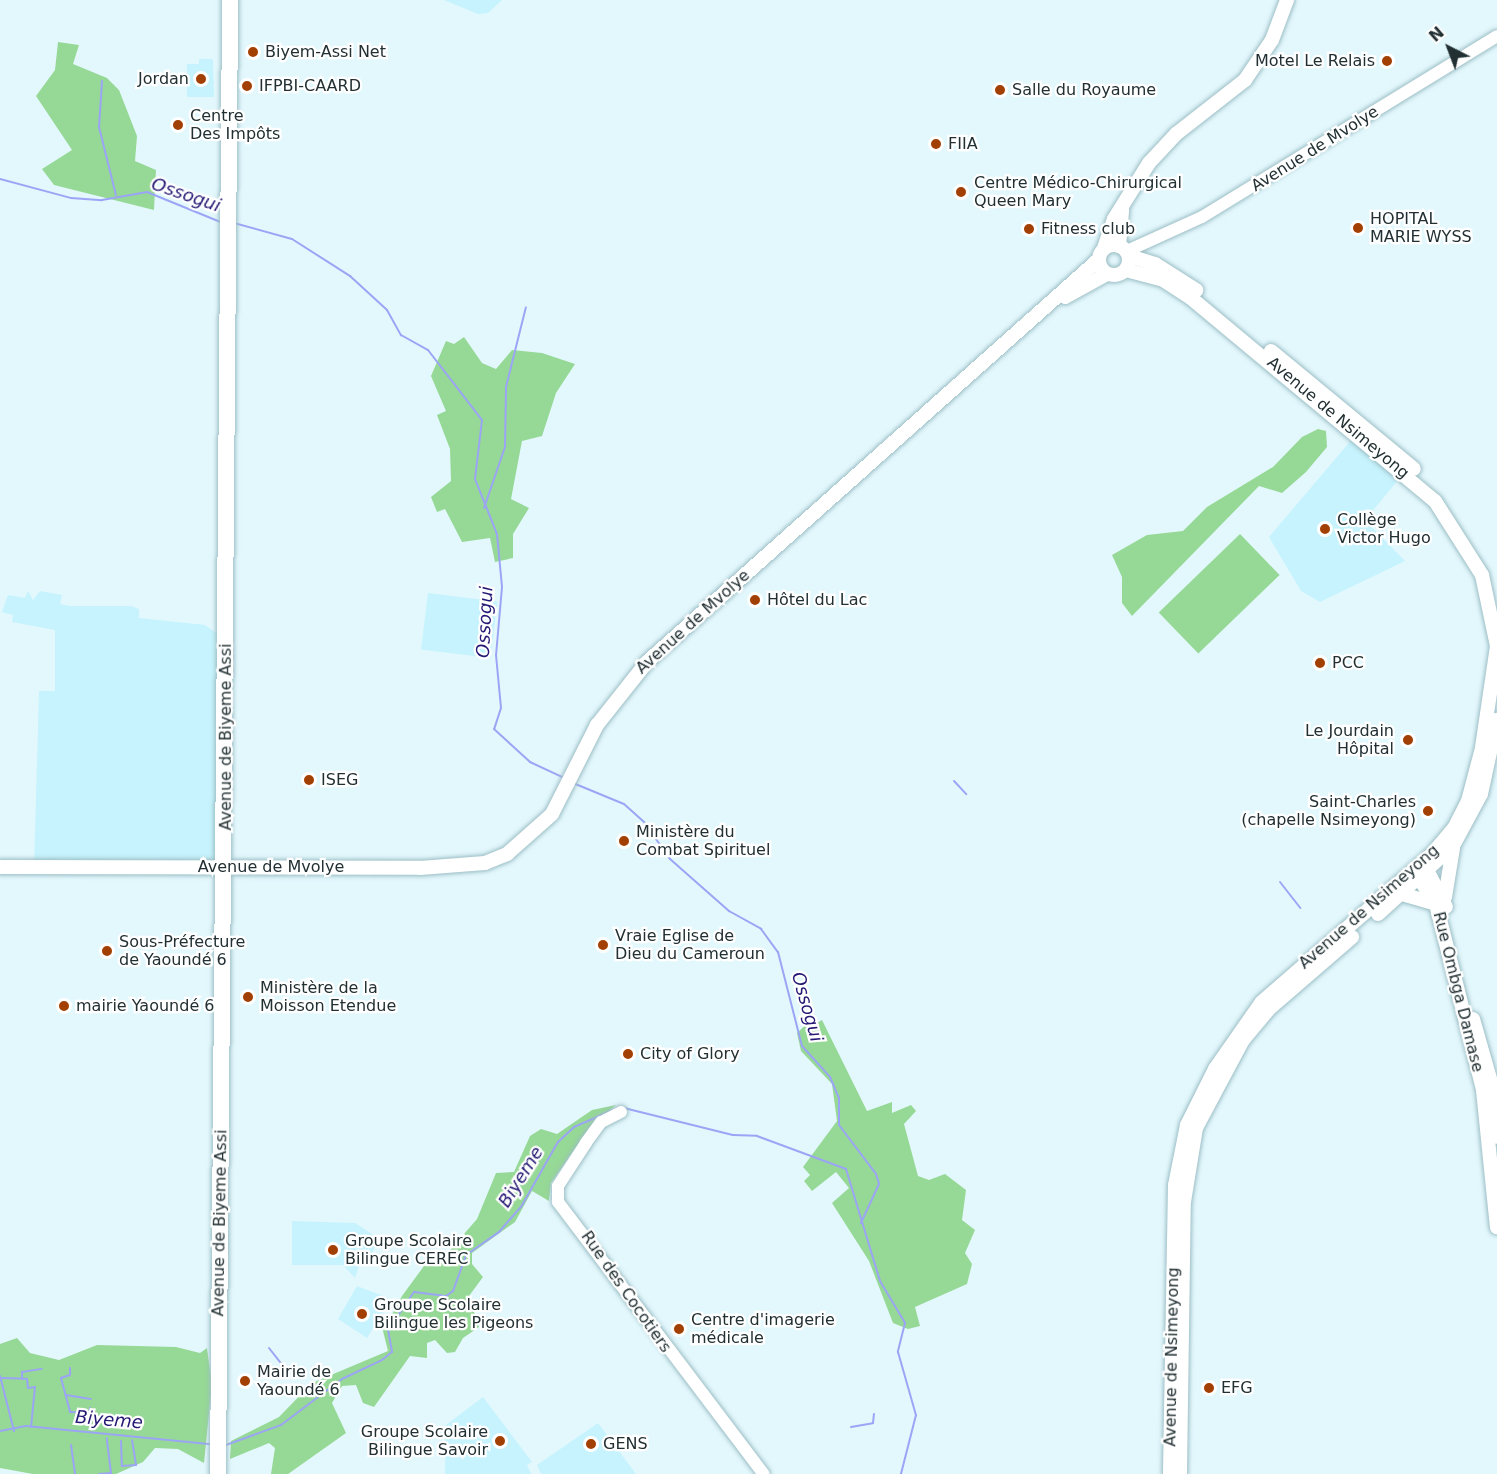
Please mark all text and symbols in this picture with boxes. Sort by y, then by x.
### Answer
north arrow [1419,18,1479,78]
text: N [1425,23,1448,46]
place label: Biyem-Assi Net [265,42,386,62]
marker: Biyem-Assi Net [246,45,260,59]
place label: Motel Le Relais [1255,51,1375,71]
marker: Motel Le Relais [1380,54,1394,68]
place label: Jordan [138,69,189,89]
marker: Jordan [194,72,208,86]
place label: IFPBI-CAARD [259,76,361,96]
marker: IFPBI-CAARD [240,79,254,93]
place label: Salle du Royaume [1012,80,1156,100]
marker: Salle du Royaume [993,83,1007,97]
street label: Avenue de Mvolye [1248,102,1382,196]
place label: Centre Des Impôts [190,106,280,144]
marker: Centre Des Impôts [171,118,185,132]
place label: FIIA [948,134,978,154]
marker: FIIA [929,137,943,151]
water label: Ossogui [149,173,223,217]
place label: Centre Médico-Chirurgical Queen Mary [974,173,1182,211]
marker: Centre Médico-Chirurgical Queen Mary [952,183,970,201]
place label: HOPITAL MARIE WYSS [1370,209,1472,247]
place label: Fitness club [1041,219,1135,239]
marker: HOPITAL MARIE WYSS [1351,221,1365,235]
marker: Fitness club [1022,222,1036,236]
street label: Avenue de Nsimeyong [1263,353,1413,483]
place label: Collège Victor Hugo [1337,510,1431,548]
marker: Collège Victor Hugo [1318,522,1332,536]
street label: Avenue de Mvolye [632,566,754,678]
water label: Ossogui [472,586,498,658]
place label: Hôtel du Lac [767,590,867,610]
marker: Hôtel du Lac [748,593,762,607]
street label: Avenue de Biyeme Assi [216,644,236,830]
place label: PCC [1332,653,1364,673]
marker: PCC [1313,656,1327,670]
place label: Le Jourdain Hôpital [1305,721,1394,759]
marker: Le Jourdain Hôpital [1399,731,1417,749]
place label: ISEG [321,770,358,790]
marker: ISEG [302,773,316,787]
place label: Saint-Charles (chapelle Nsimeyong) [1241,792,1416,830]
marker: Saint-Charles (chapelle Nsimeyong) [1421,804,1435,818]
place label: Ministère du Combat Spirituel [636,822,770,860]
marker: Ministère du Combat Spirituel [617,834,631,848]
street label: Avenue de Nsimeyong [1295,841,1443,973]
street label: Avenue de Mvolye [198,857,344,877]
street label: Rue Ombga Damase [1429,910,1487,1074]
place label: Vraie Eglise de Dieu du Cameroun [615,926,765,964]
place label: Sous-Préfecture de Yaoundé 6 [119,932,245,970]
marker: Vraie Eglise de Dieu du Cameroun [596,938,610,952]
marker: Sous-Préfecture de Yaoundé 6 [100,944,114,958]
water label: Ossogui [787,970,827,1044]
place label: Ministère de la Moisson Etendue [260,978,396,1016]
marker: Ministère de la Moisson Etendue [241,990,255,1004]
place label: mairie Yaoundé 6 [76,996,214,1016]
marker: mairie Yaoundé 6 [57,999,71,1013]
place label: City of Glory [640,1044,740,1064]
marker: City of Glory [621,1047,635,1061]
street label: Avenue de Biyeme Assi [209,1129,231,1317]
water label: Biyeme [494,1143,548,1211]
street label: Rue des Cocotiers [577,1228,675,1356]
place label: Groupe Scolaire Bilingue CEREC [345,1231,472,1269]
marker: Groupe Scolaire Bilingue CEREC [326,1243,340,1257]
street label: Avenue de Nsimeyong [1161,1267,1183,1447]
place label: Groupe Scolaire Bilingue les Pigeons [374,1295,533,1333]
marker: Groupe Scolaire Bilingue les Pigeons [355,1307,369,1321]
place label: Centre d'imagerie médicale [691,1310,835,1348]
marker: Centre d'imagerie médicale [672,1322,686,1336]
place label: Mairie de Yaoundé 6 [257,1362,340,1400]
marker: Mairie de Yaoundé 6 [238,1374,252,1388]
place label: EFG [1221,1378,1253,1398]
marker: EFG [1202,1381,1216,1395]
water label: Biyeme [74,1406,144,1434]
place label: Groupe Scolaire Bilingue Savoir [361,1422,488,1460]
marker: Groupe Scolaire Bilingue Savoir [493,1434,507,1448]
place label: GENS [603,1434,648,1454]
marker: GENS [584,1437,598,1451]

